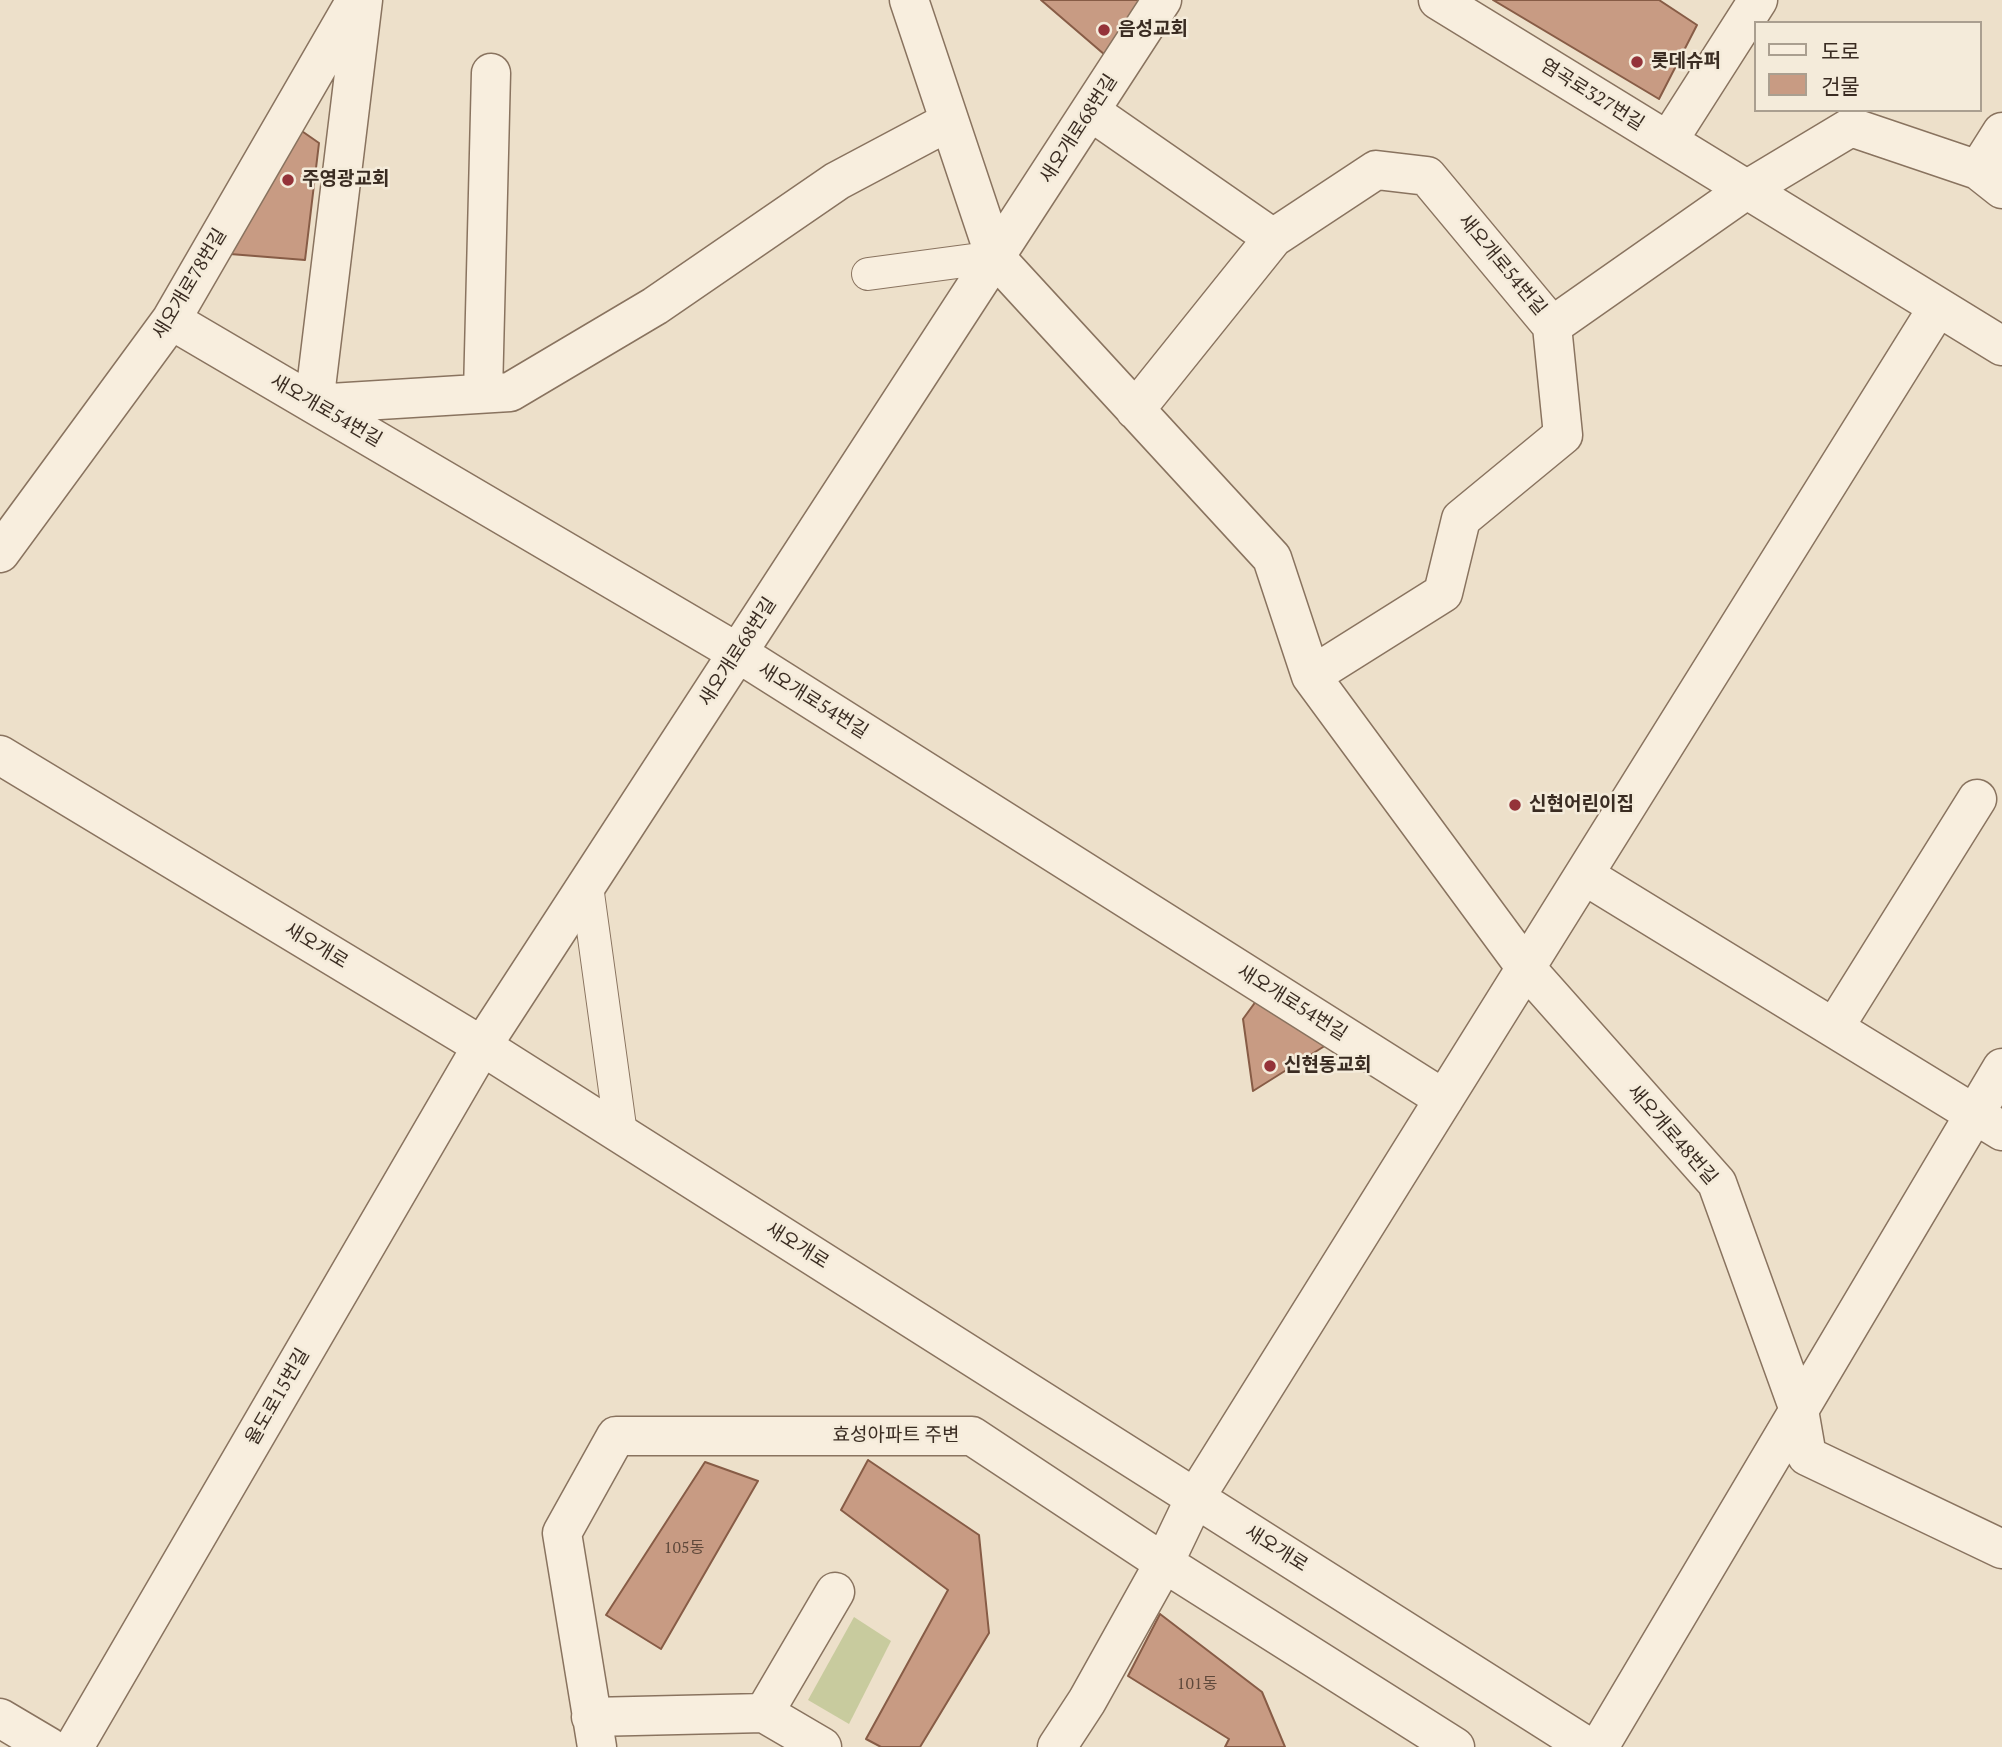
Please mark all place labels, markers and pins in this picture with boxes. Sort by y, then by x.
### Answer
place label: 음성교회 [1118,19,1188,41]
marker: 음성교회 [1096,22,1112,38]
place label: 롯데슈퍼 [1651,51,1721,73]
marker: 롯데슈퍼 [1629,54,1645,70]
place label: 주영광교회 [302,169,389,191]
marker: 주영광교회 [280,172,296,188]
place label: 신현어린이집 [1529,794,1634,816]
marker: 신현어린이집 [1507,797,1523,813]
place label: 신현동교회 [1284,1055,1371,1077]
marker: 신현동교회 [1262,1058,1278,1074]

